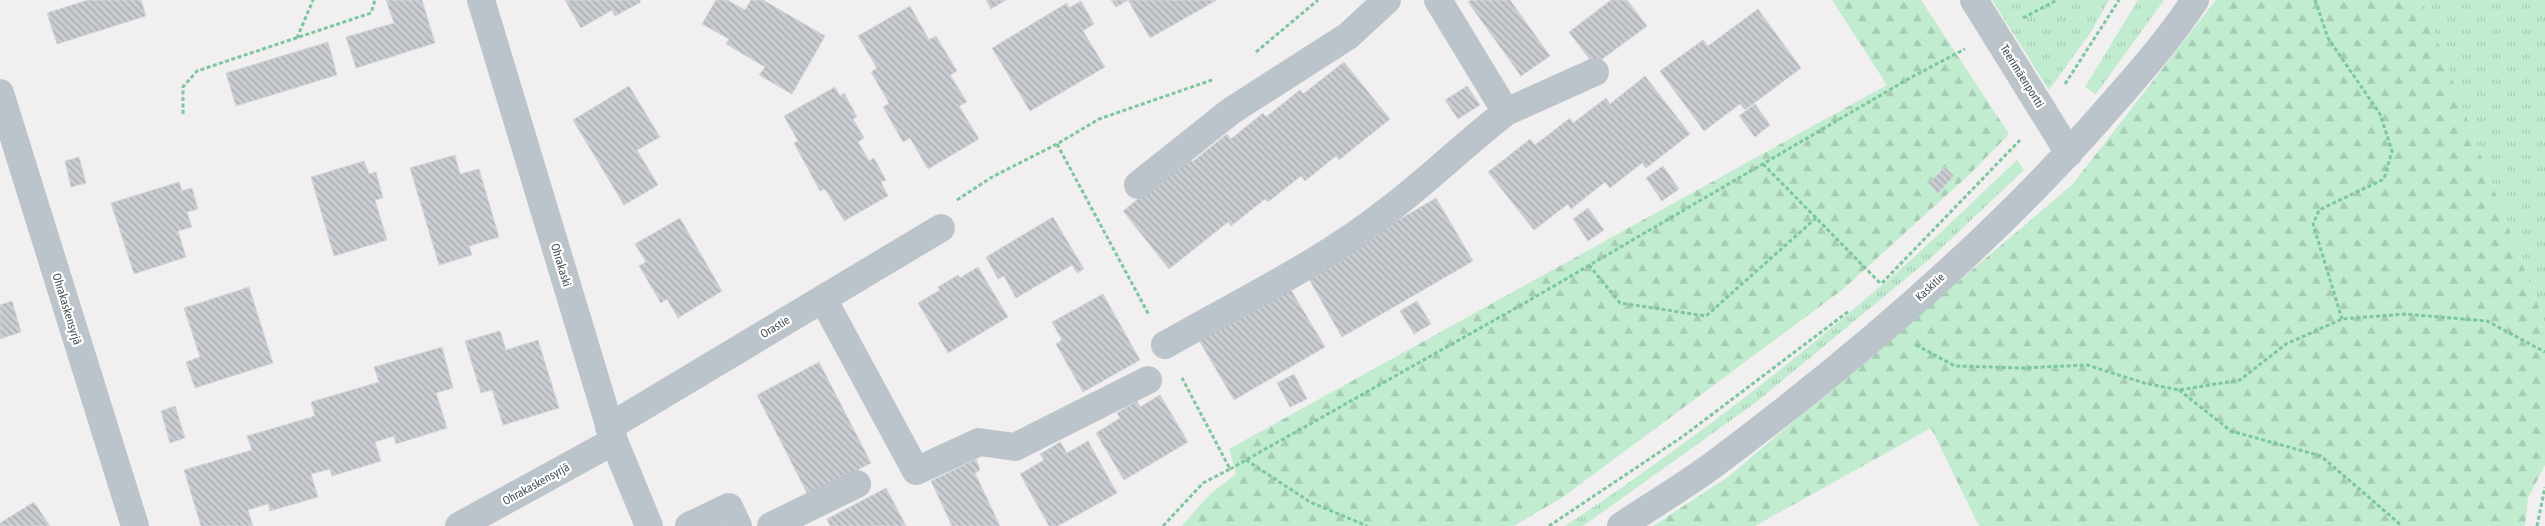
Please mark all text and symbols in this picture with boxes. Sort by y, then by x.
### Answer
street label: Teerimäenportti [1997,42,2047,110]
street label: Ohrakaski [548,242,574,288]
street label: Kaskitie [1912,270,1948,304]
street label: Ohrakaskensyrjä [49,271,85,347]
street label: Orastie [758,313,792,341]
street label: Ohrakaskensyrjä [500,460,572,508]

